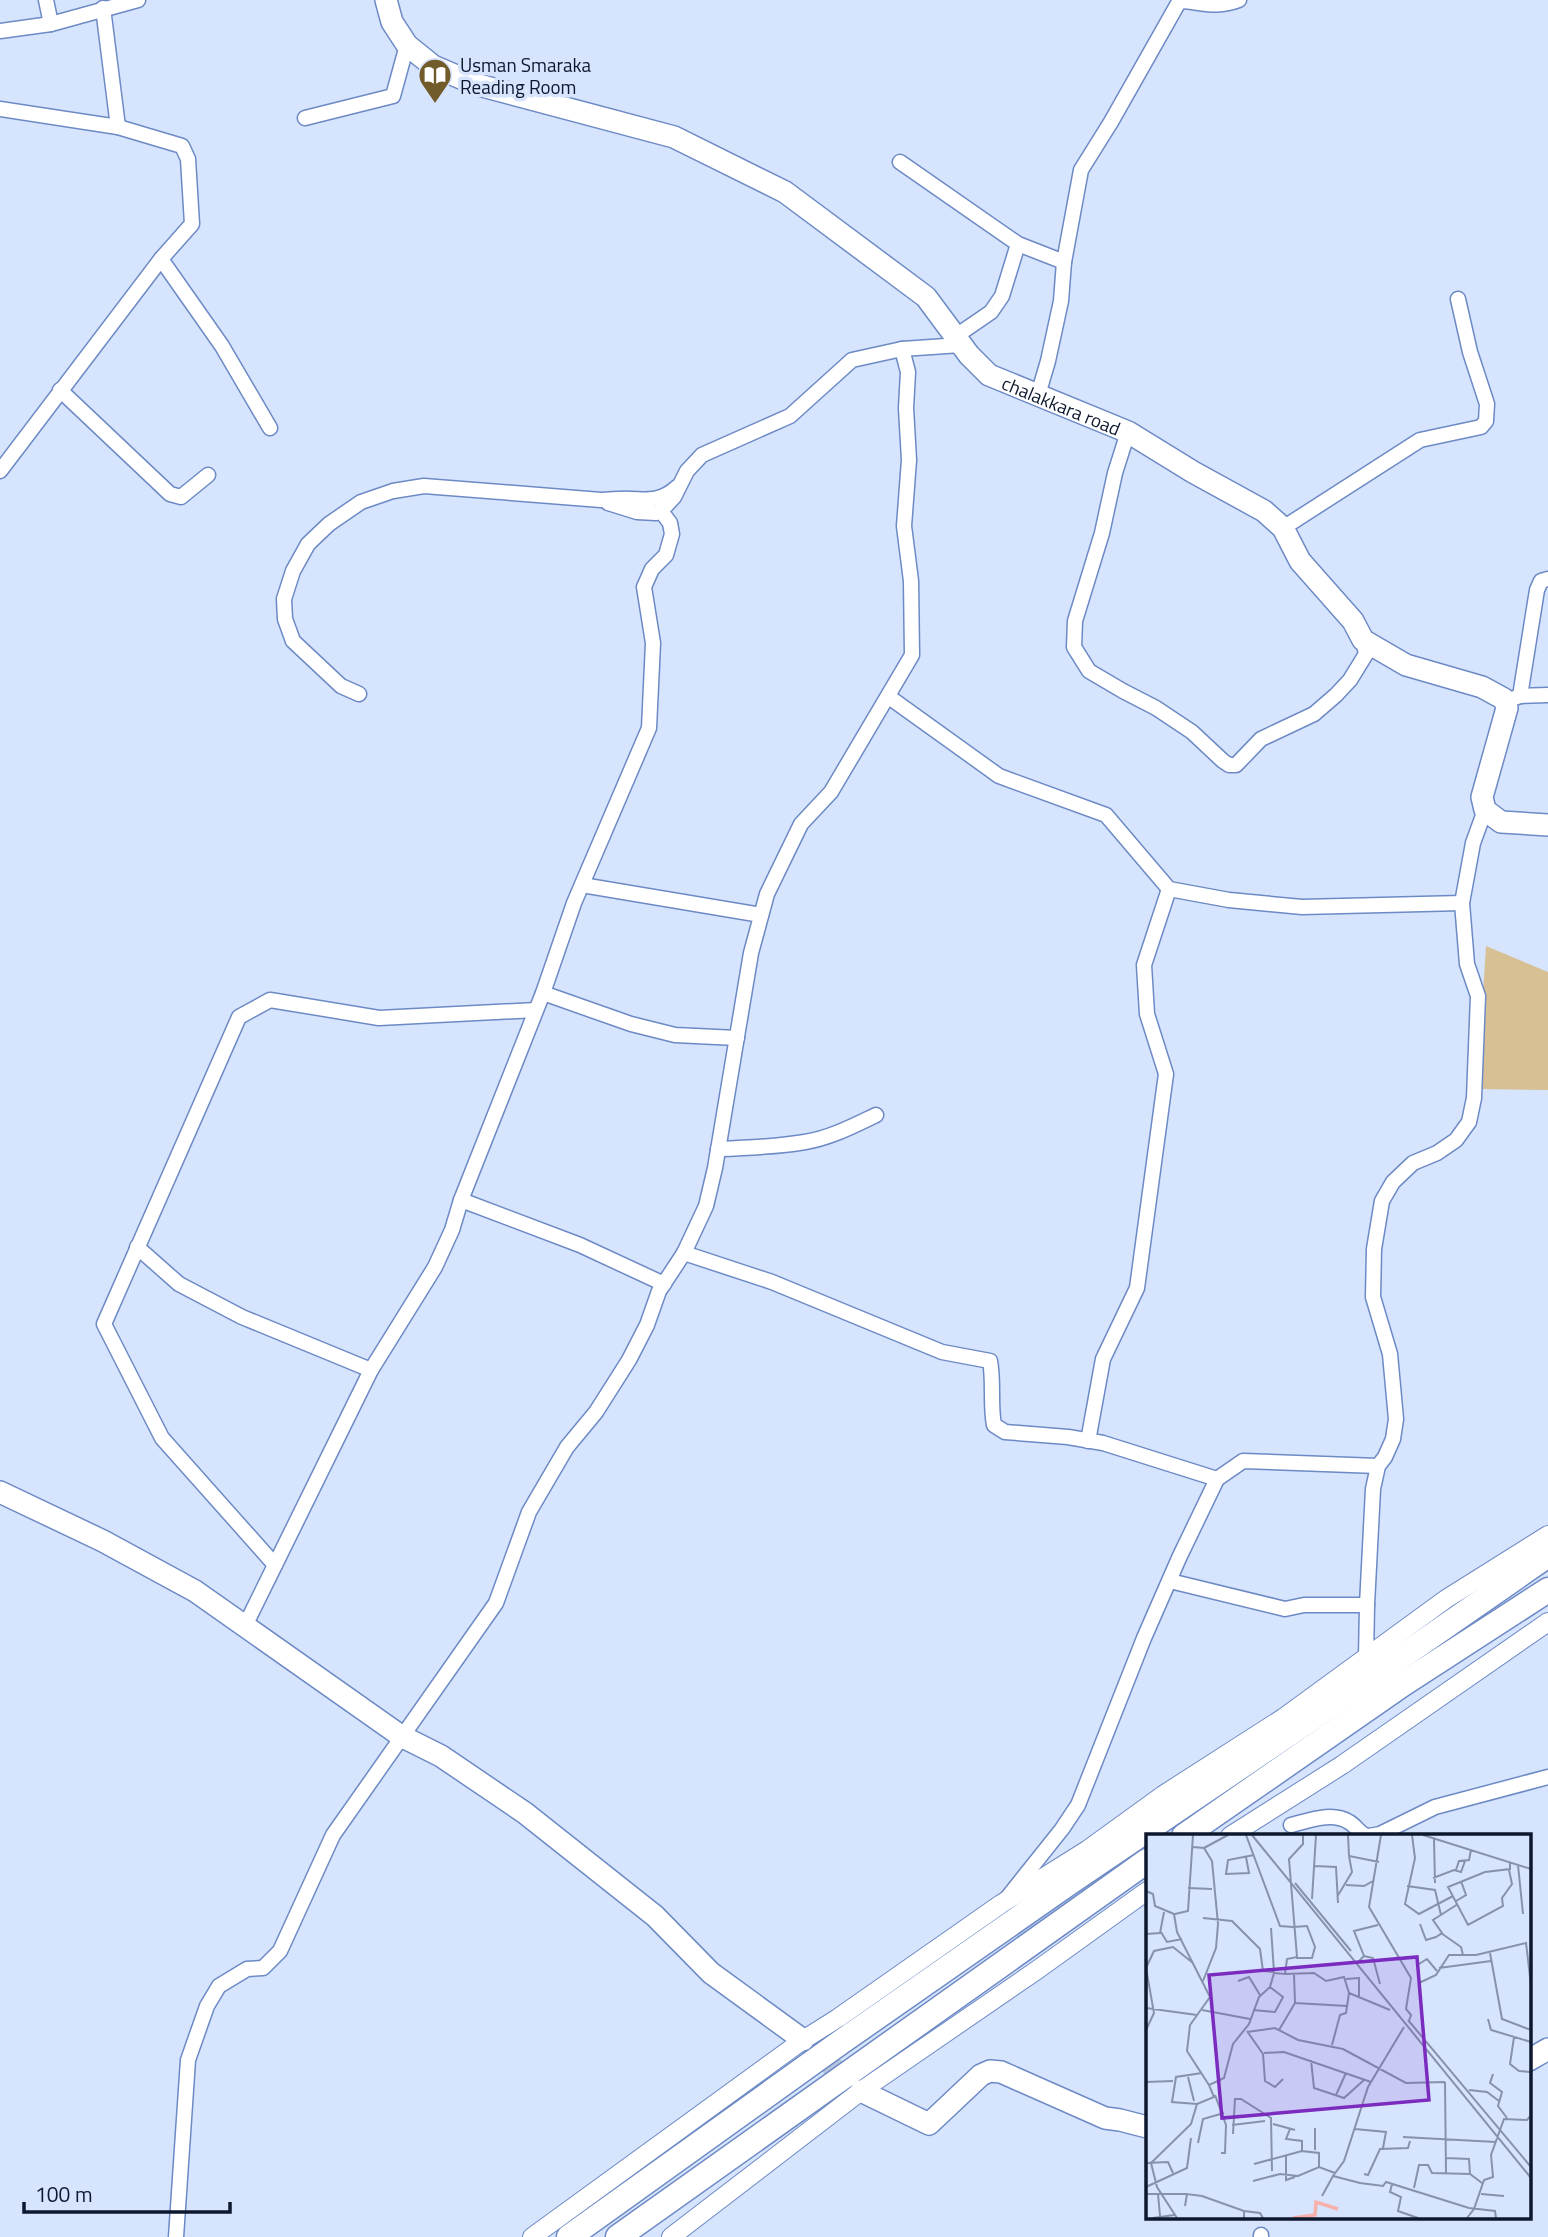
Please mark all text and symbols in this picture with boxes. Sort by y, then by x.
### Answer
place label: Usman Smaraka Reading Room [460,50,592,101]
library icon: Usman Smaraka Reading Room [416,56,454,105]
street label: chalakkara road [998,367,1125,442]
inset map [1146,1834,1530,2220]
scale bar [24,2170,231,2214]
text: 100 m [35,2178,92,2210]

